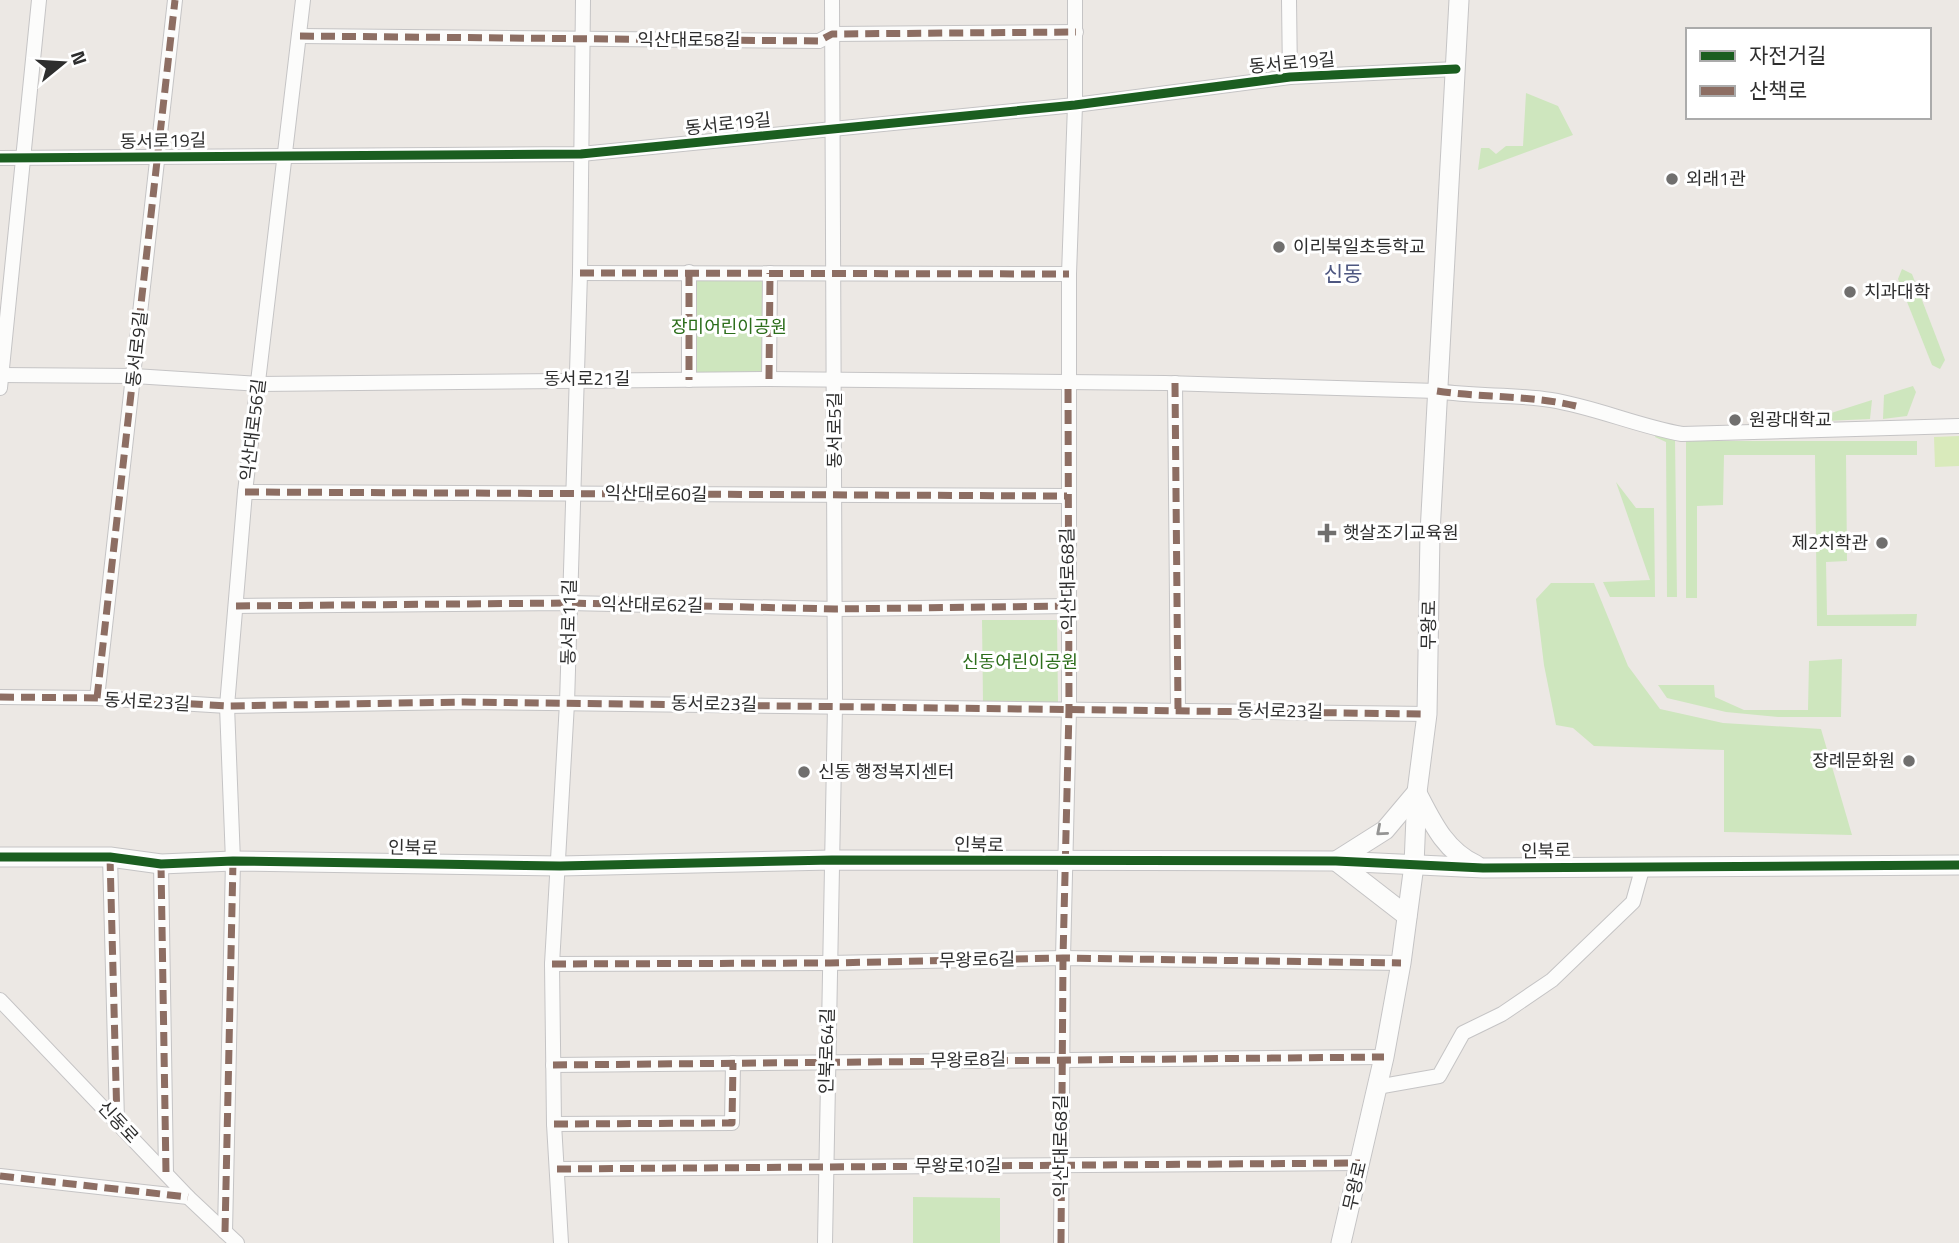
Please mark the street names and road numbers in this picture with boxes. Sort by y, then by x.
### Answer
street label: 익산대로58길 [638,26,740,53]
street label: 동서로19길 [1248,45,1336,80]
street label: 동서로19길 [684,106,772,141]
street label: 동서로19길 [120,126,206,155]
street label: 동서로9길 [119,310,154,388]
street label: 동서로21길 [544,365,630,392]
street label: 익산대로56길 [233,377,272,483]
street label: 동서로5길 [821,392,848,468]
street label: 익산대로60길 [604,479,708,508]
street label: 익산대로68길 [1053,527,1082,631]
street label: 동서로11길 [554,579,583,665]
street label: 익산대로62길 [600,590,704,619]
street label: 무왕로 [1415,600,1442,650]
street label: 동서로23길 [103,686,191,717]
street label: 동서로23길 [671,689,757,718]
street label: 동서로23길 [1237,696,1323,725]
street label: 인북로 [954,831,1004,858]
street label: 인북로 [388,834,438,861]
street label: 인북로 [1521,837,1571,864]
street label: 무왕로6길 [939,945,1015,974]
street label: 인북로64길 [812,1008,841,1094]
street label: 무왕로8길 [930,1045,1006,1074]
street label: 신동로 [92,1094,145,1149]
street label: 익산대로68길 [1047,1095,1074,1197]
street label: 무왕로10길 [915,1152,1001,1179]
street label: 무왕로 [1336,1159,1373,1213]

